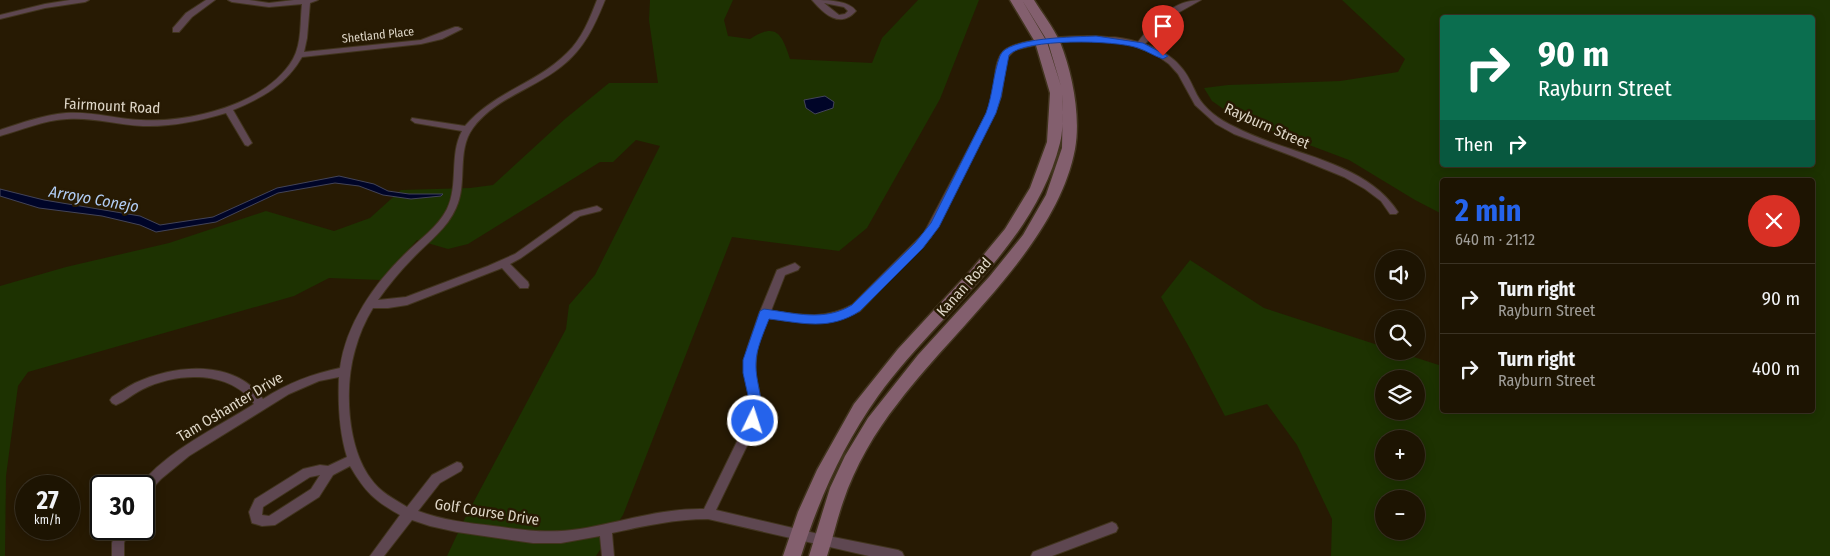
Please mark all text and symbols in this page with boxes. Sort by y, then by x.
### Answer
pin [1142,5,1184,56]
icon: arrive [1149,12,1177,40]
street label: Shetland Place [341,24,415,46]
text: 90 m [1538,33,1609,75]
icon: right [1455,35,1520,100]
text: Rayburn Street [1538,75,1672,102]
street label: Fairmount Road [63,94,161,118]
street label: Rayburn Street [1222,99,1312,153]
icon: right [1503,130,1531,158]
text: Then [1455,133,1493,156]
water label: Arroyo Conejo [47,182,140,216]
text: 2 min [1455,193,1522,229]
button: close [1748,195,1800,247]
text: 640 m · 21:12 [1455,230,1535,249]
map controls [1375,250,1425,540]
button: sound [1375,250,1425,300]
street label: Kanan Road [933,254,995,320]
text: Turn right [1498,278,1575,301]
icon: right [1455,285,1483,313]
text: 90 m [1762,287,1800,310]
text: Rayburn Street [1498,301,1595,320]
button: search [1375,310,1425,360]
text: Turn right [1498,348,1575,371]
icon: right [1455,355,1483,383]
text: 400 m [1752,357,1800,380]
street label: Tam Oshanter Drive [174,368,286,446]
button: layers [1375,370,1425,420]
text: Rayburn Street [1498,371,1595,390]
position arrow [726,394,778,446]
button: + [1375,430,1425,480]
speed limit sign: 30 [90,475,155,540]
text: 27 [36,486,59,516]
button: − [1375,490,1425,540]
street label: Golf Course Drive [433,495,541,529]
text: km/h [34,513,61,527]

